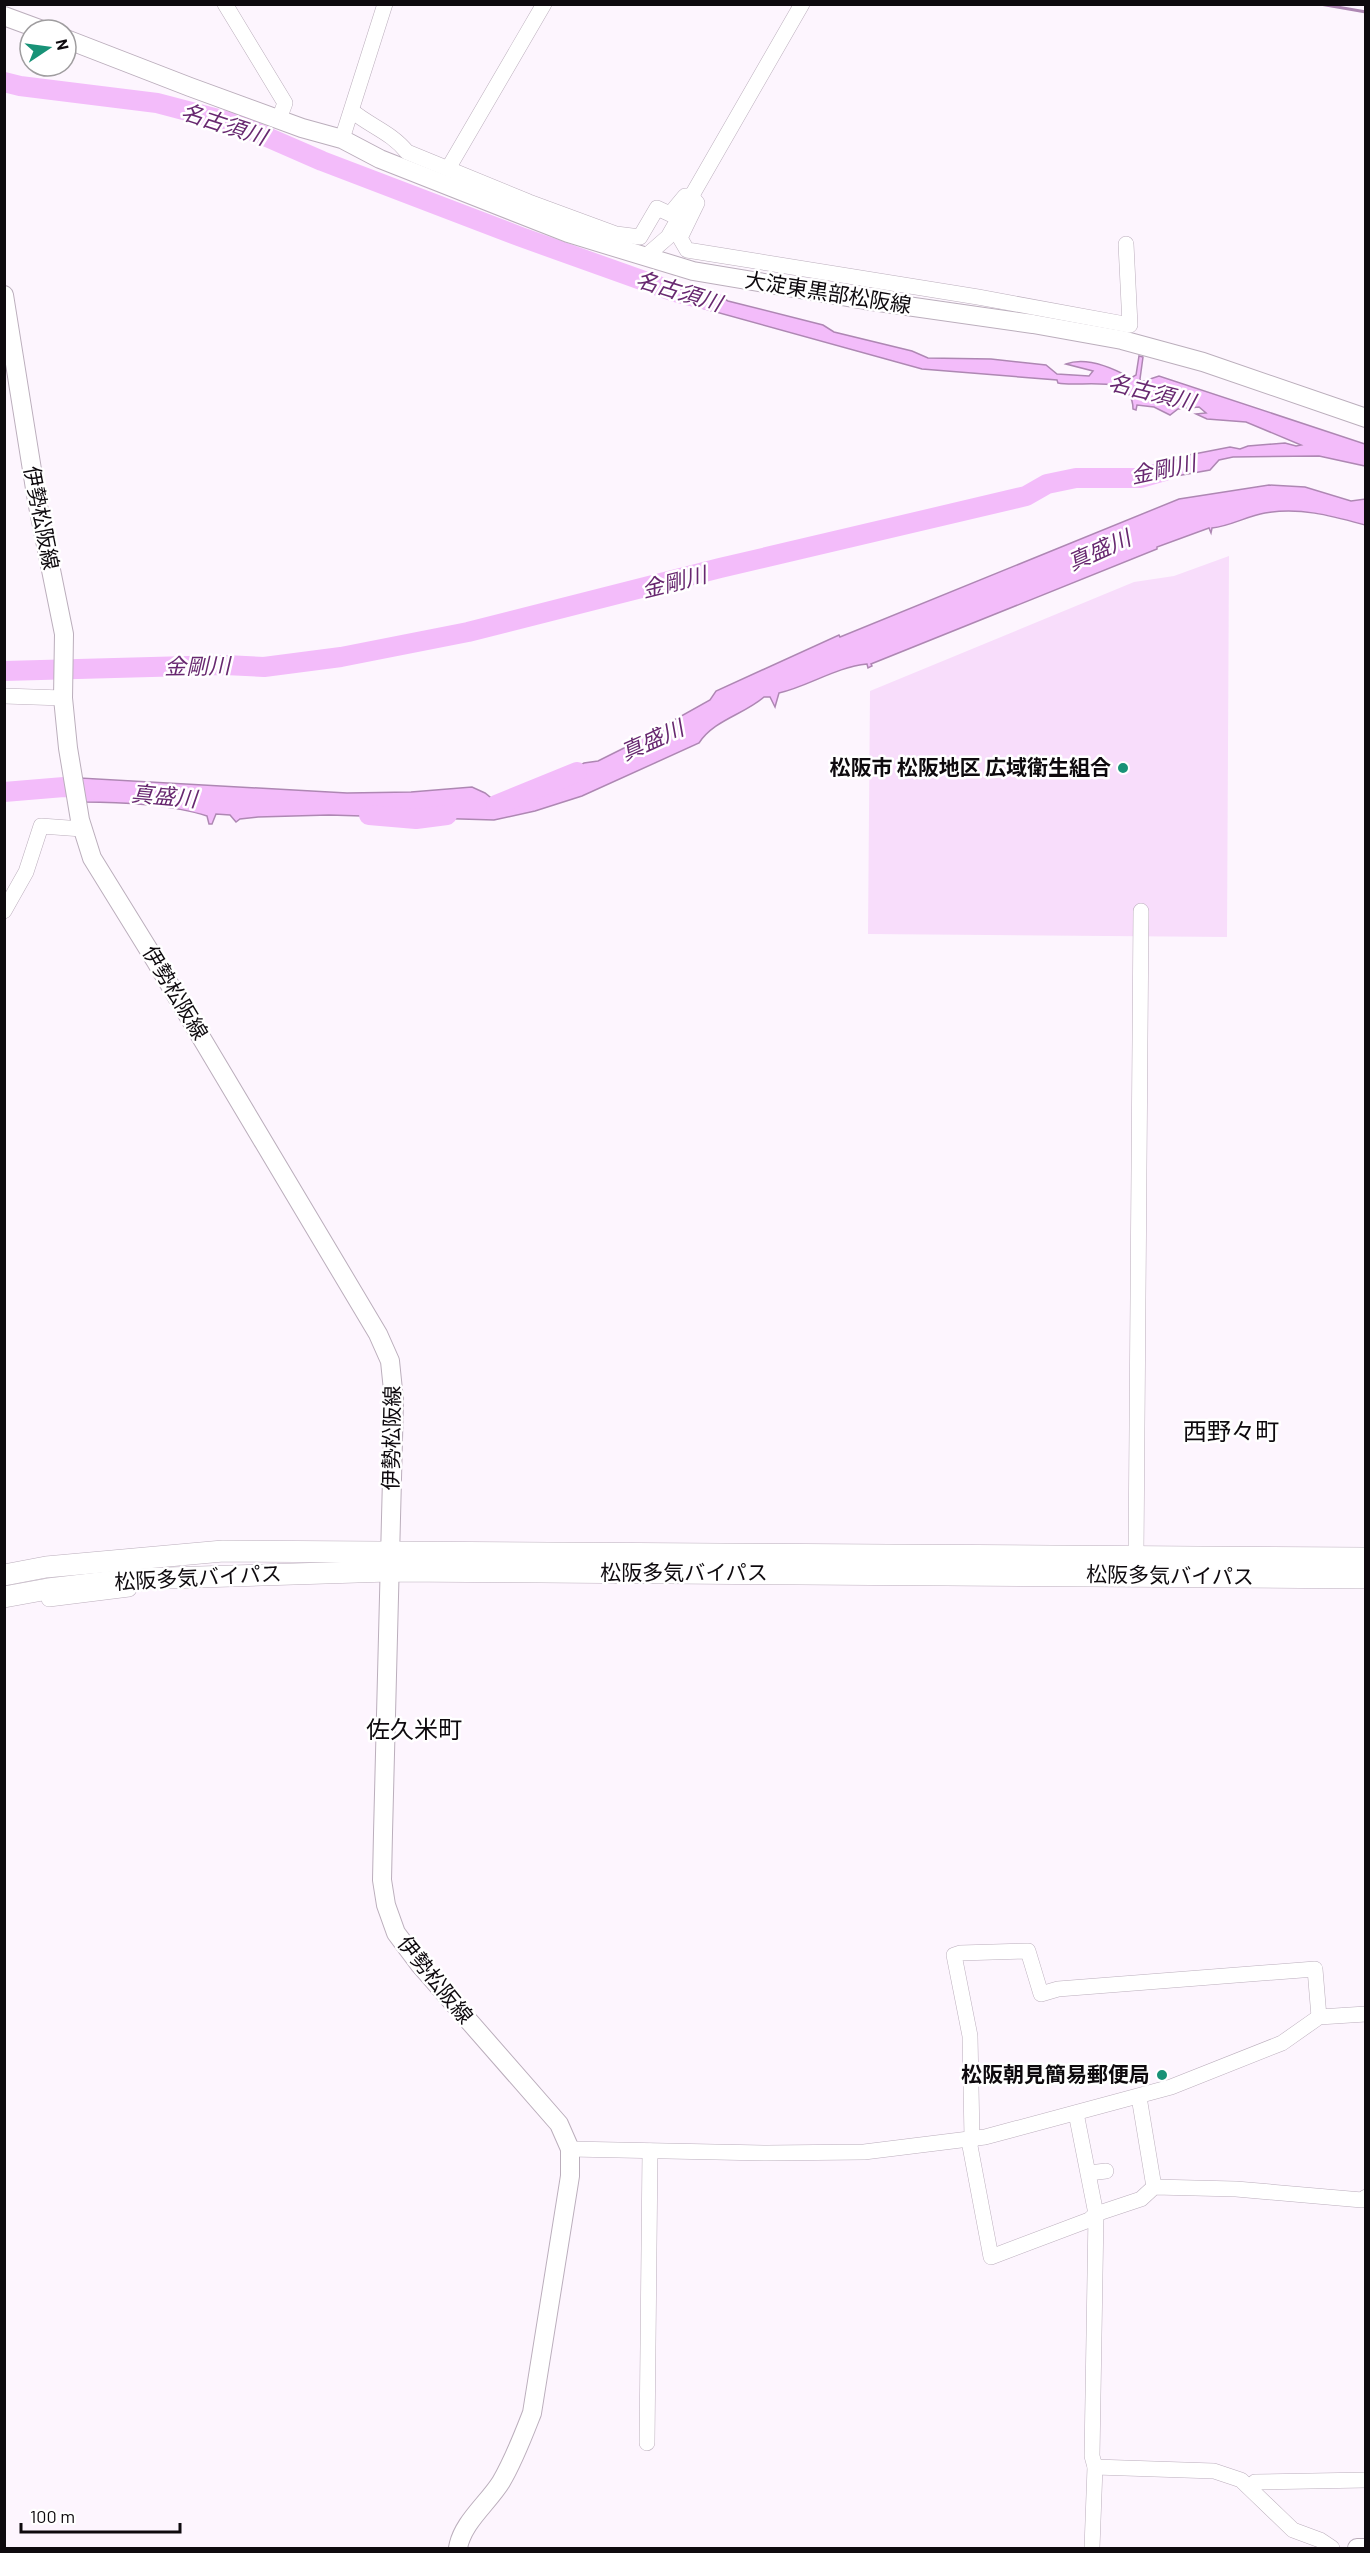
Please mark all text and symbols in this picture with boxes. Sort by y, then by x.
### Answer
north arrow [18,18,78,78]
text: N [53,37,74,52]
water label: 名古須川 [178,97,272,150]
water label: 名古須川 [633,265,727,316]
street label: 大淀東黒部松阪線 [743,266,913,317]
water label: 名古須川 [1106,368,1200,415]
water label: 金剛川 [1128,448,1200,488]
street label: 伊勢松阪線 [20,464,65,572]
water label: 真盛川 [1063,523,1136,574]
water label: 金剛川 [639,560,711,602]
water label: 金剛川 [164,651,232,679]
water label: 真盛川 [616,713,689,764]
place label: 松阪市 松阪地区 広域衛生組合 [830,754,1111,779]
marker: 松阪市 松阪地区 広域衛生組合 [1116,761,1130,775]
water label: 真盛川 [130,779,200,811]
street label: 伊勢松阪線 [139,941,214,1044]
street label: 伊勢松阪線 [377,1385,404,1491]
district label: 西野々町 [1183,1416,1279,1445]
street label: 松阪多気バイパス [600,1559,768,1584]
street label: 松阪多気バイパス [114,1560,282,1593]
street label: 松阪多気バイパス [1086,1561,1254,1588]
district label: 佐久米町 [366,1714,462,1743]
street label: 伊勢松阪線 [393,1930,479,2028]
place label: 松阪朝見簡易郵便局 [961,2061,1150,2086]
marker: 松阪朝見簡易郵便局 [1155,2068,1169,2082]
scale bar [21,2496,180,2534]
text: 100 m [30,2505,75,2527]

